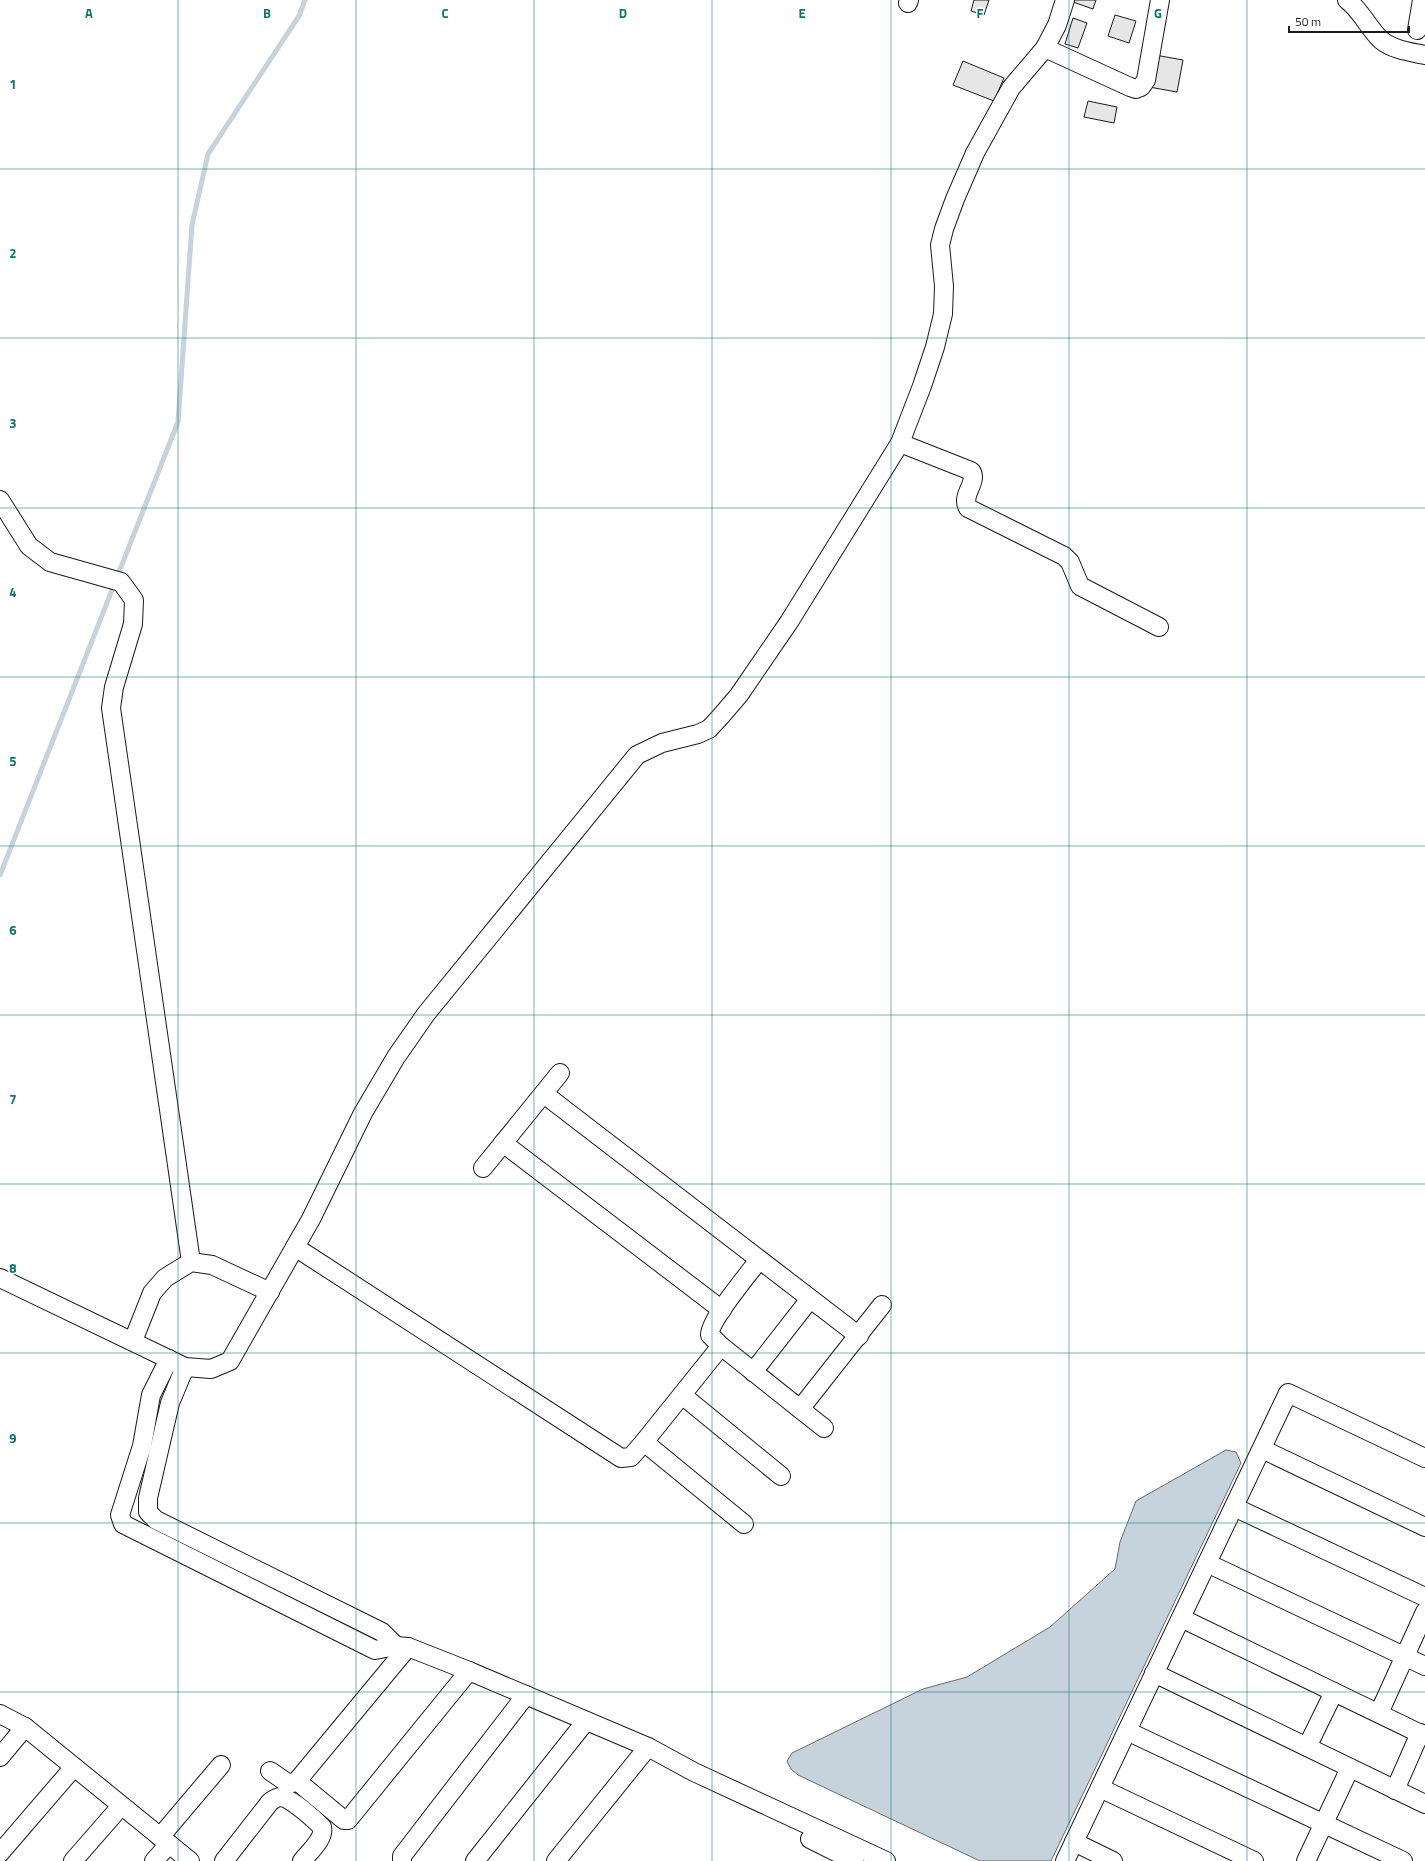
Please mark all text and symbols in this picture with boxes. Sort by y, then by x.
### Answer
text: A [85,3,93,23]
text: B [263,3,271,23]
text: C [441,3,449,23]
text: D [619,3,627,23]
text: E [798,3,806,23]
text: F [977,3,984,23]
text: G [1154,3,1162,23]
scale bar [1289,8,1409,34]
text: 50 m [1295,12,1321,31]
text: 1 [9,74,17,94]
text: 2 [9,243,17,263]
text: 3 [9,413,17,433]
text: 4 [9,582,17,602]
text: 5 [9,751,17,771]
text: 6 [9,920,17,940]
text: 7 [9,1089,17,1109]
text: 8 [9,1258,17,1278]
text: 9 [9,1428,17,1448]

